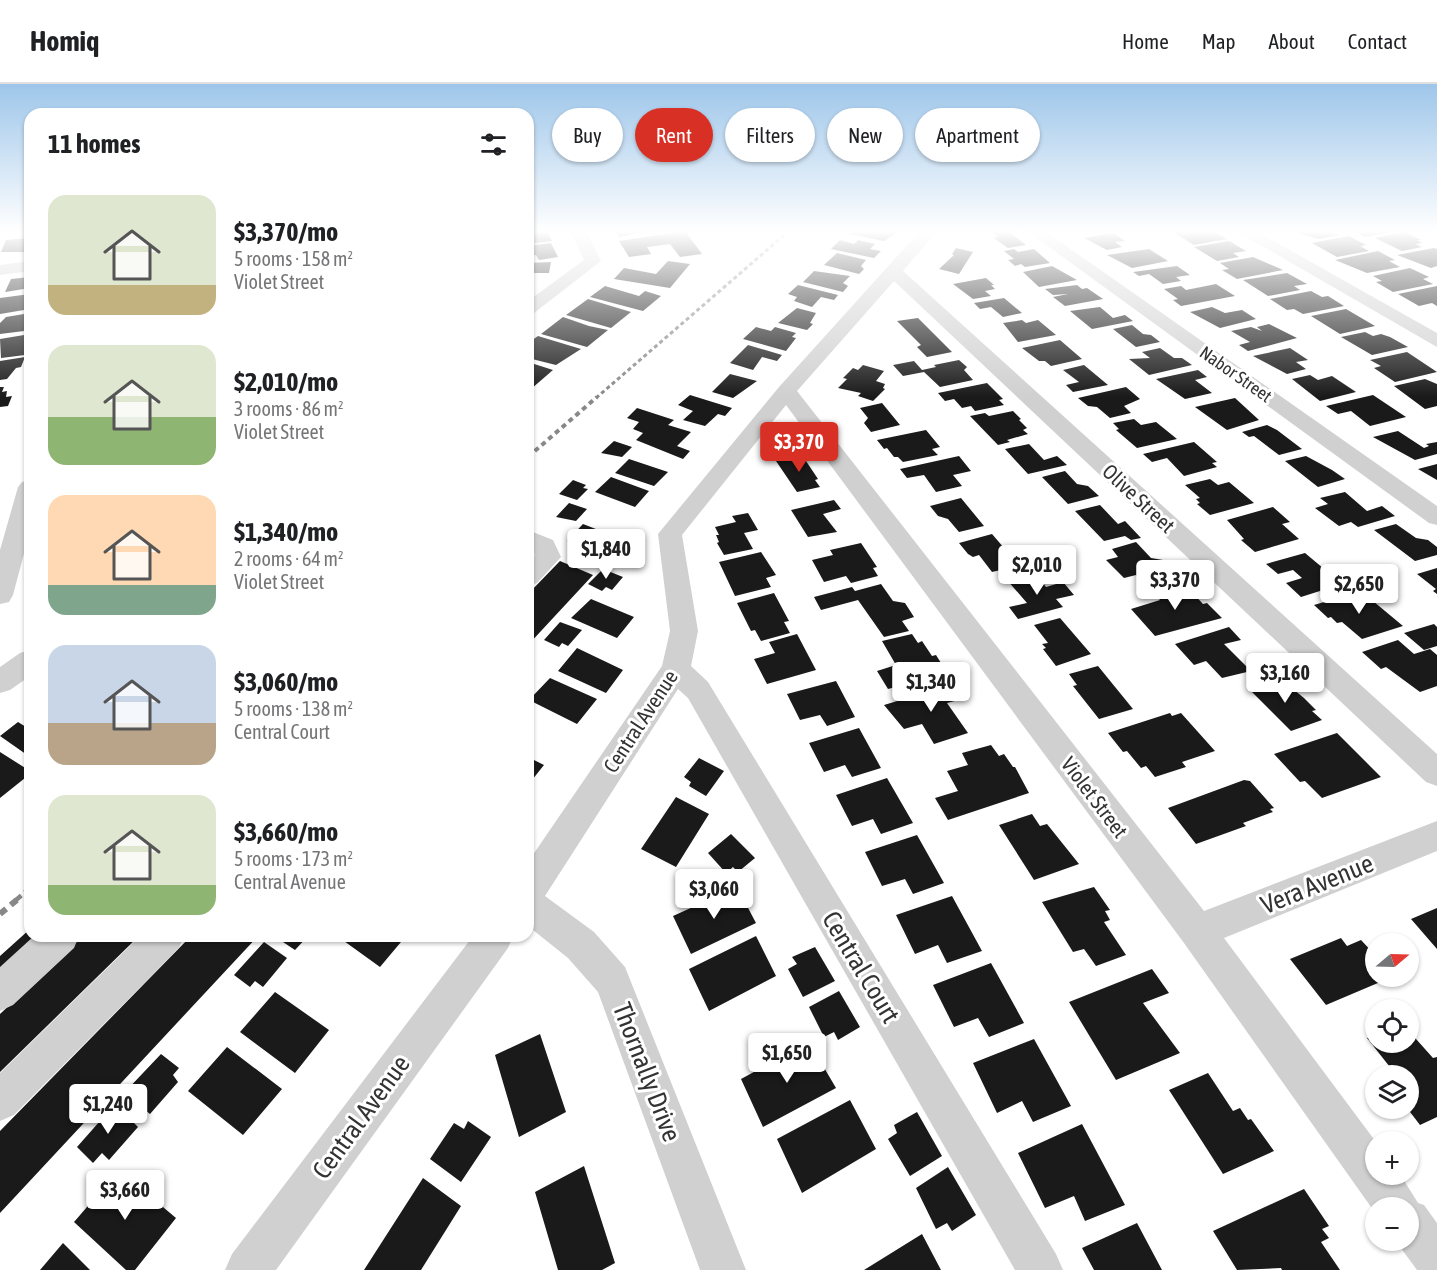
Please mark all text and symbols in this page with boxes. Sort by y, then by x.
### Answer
text: Homiq [30,25,99,57]
text: Home [1122,29,1169,53]
text: Map [1202,29,1236,53]
text: About [1269,29,1315,53]
text: Contact [1348,29,1407,53]
chip: Buy [552,108,623,162]
chip: Rent [635,108,713,162]
chip: Filters [725,108,815,162]
chip: New [827,108,903,162]
chip: Apartment [915,108,1040,162]
icon: filters [477,128,510,161]
text: 11 homes [48,129,141,159]
text: $3,370/mo [234,217,338,247]
icon: home [96,219,168,291]
text: 5 rooms · 158 m² [234,247,353,270]
text: Violet Street [234,270,324,293]
street label: Nabor Street [1196,342,1276,406]
text: $2,010/mo [234,367,338,397]
icon: home [96,369,168,441]
text: 3 rooms · 86 m² [234,397,344,420]
text: Violet Street [234,420,324,443]
pin: $3,370 [750,422,848,473]
text: $3,370 [774,430,824,453]
street label: Olive Street [1098,459,1180,537]
text: $1,340/mo [234,517,338,547]
icon: home [96,519,168,591]
pin: $1,840 [557,529,655,580]
text: $1,840 [581,537,631,560]
pin: $2,010 [988,545,1086,596]
text: 2 rooms · 64 m² [234,547,344,570]
text: $2,010 [1012,553,1062,576]
pin: $3,370 [1126,560,1224,611]
pin: $2,650 [1310,564,1408,615]
text: $3,370 [1150,568,1200,591]
text: Violet Street [234,570,324,593]
text: $2,650 [1334,572,1384,595]
pin: $3,160 [1236,653,1334,704]
text: $3,160 [1260,661,1310,684]
pin: $1,340 [882,662,980,713]
street label: Central Avenue [598,665,682,777]
text: $3,060/mo [234,667,338,697]
icon: home [96,669,168,741]
text: $1,340 [906,670,956,693]
text: 5 rooms · 138 m² [234,697,353,720]
text: Central Court [234,720,330,743]
street label: Violet Street [1057,752,1133,842]
text: $3,660/mo [234,817,338,847]
icon: home [96,819,168,891]
text: 5 rooms · 173 m² [234,847,353,870]
street label: Vera Avenue [1256,848,1378,920]
pin: $3,060 [665,869,763,920]
text: Central Avenue [234,870,346,893]
text: $3,060 [689,877,739,900]
street label: Central Court [816,906,906,1028]
north arrow [1365,933,1419,987]
map controls [1365,933,1419,1251]
street label: Thornally Drive [607,998,687,1146]
button: locate [1365,999,1419,1053]
pin: $1,650 [738,1033,836,1084]
text: $1,650 [762,1041,812,1064]
street label: Central Avenue [306,1049,416,1185]
button: layers [1365,1065,1419,1119]
pin: $1,240 [59,1084,157,1135]
text: $1,240 [83,1092,133,1115]
button: + [1365,1131,1419,1185]
pin: $3,660 [76,1170,174,1221]
text: $3,660 [100,1178,150,1201]
button: − [1365,1197,1419,1251]

